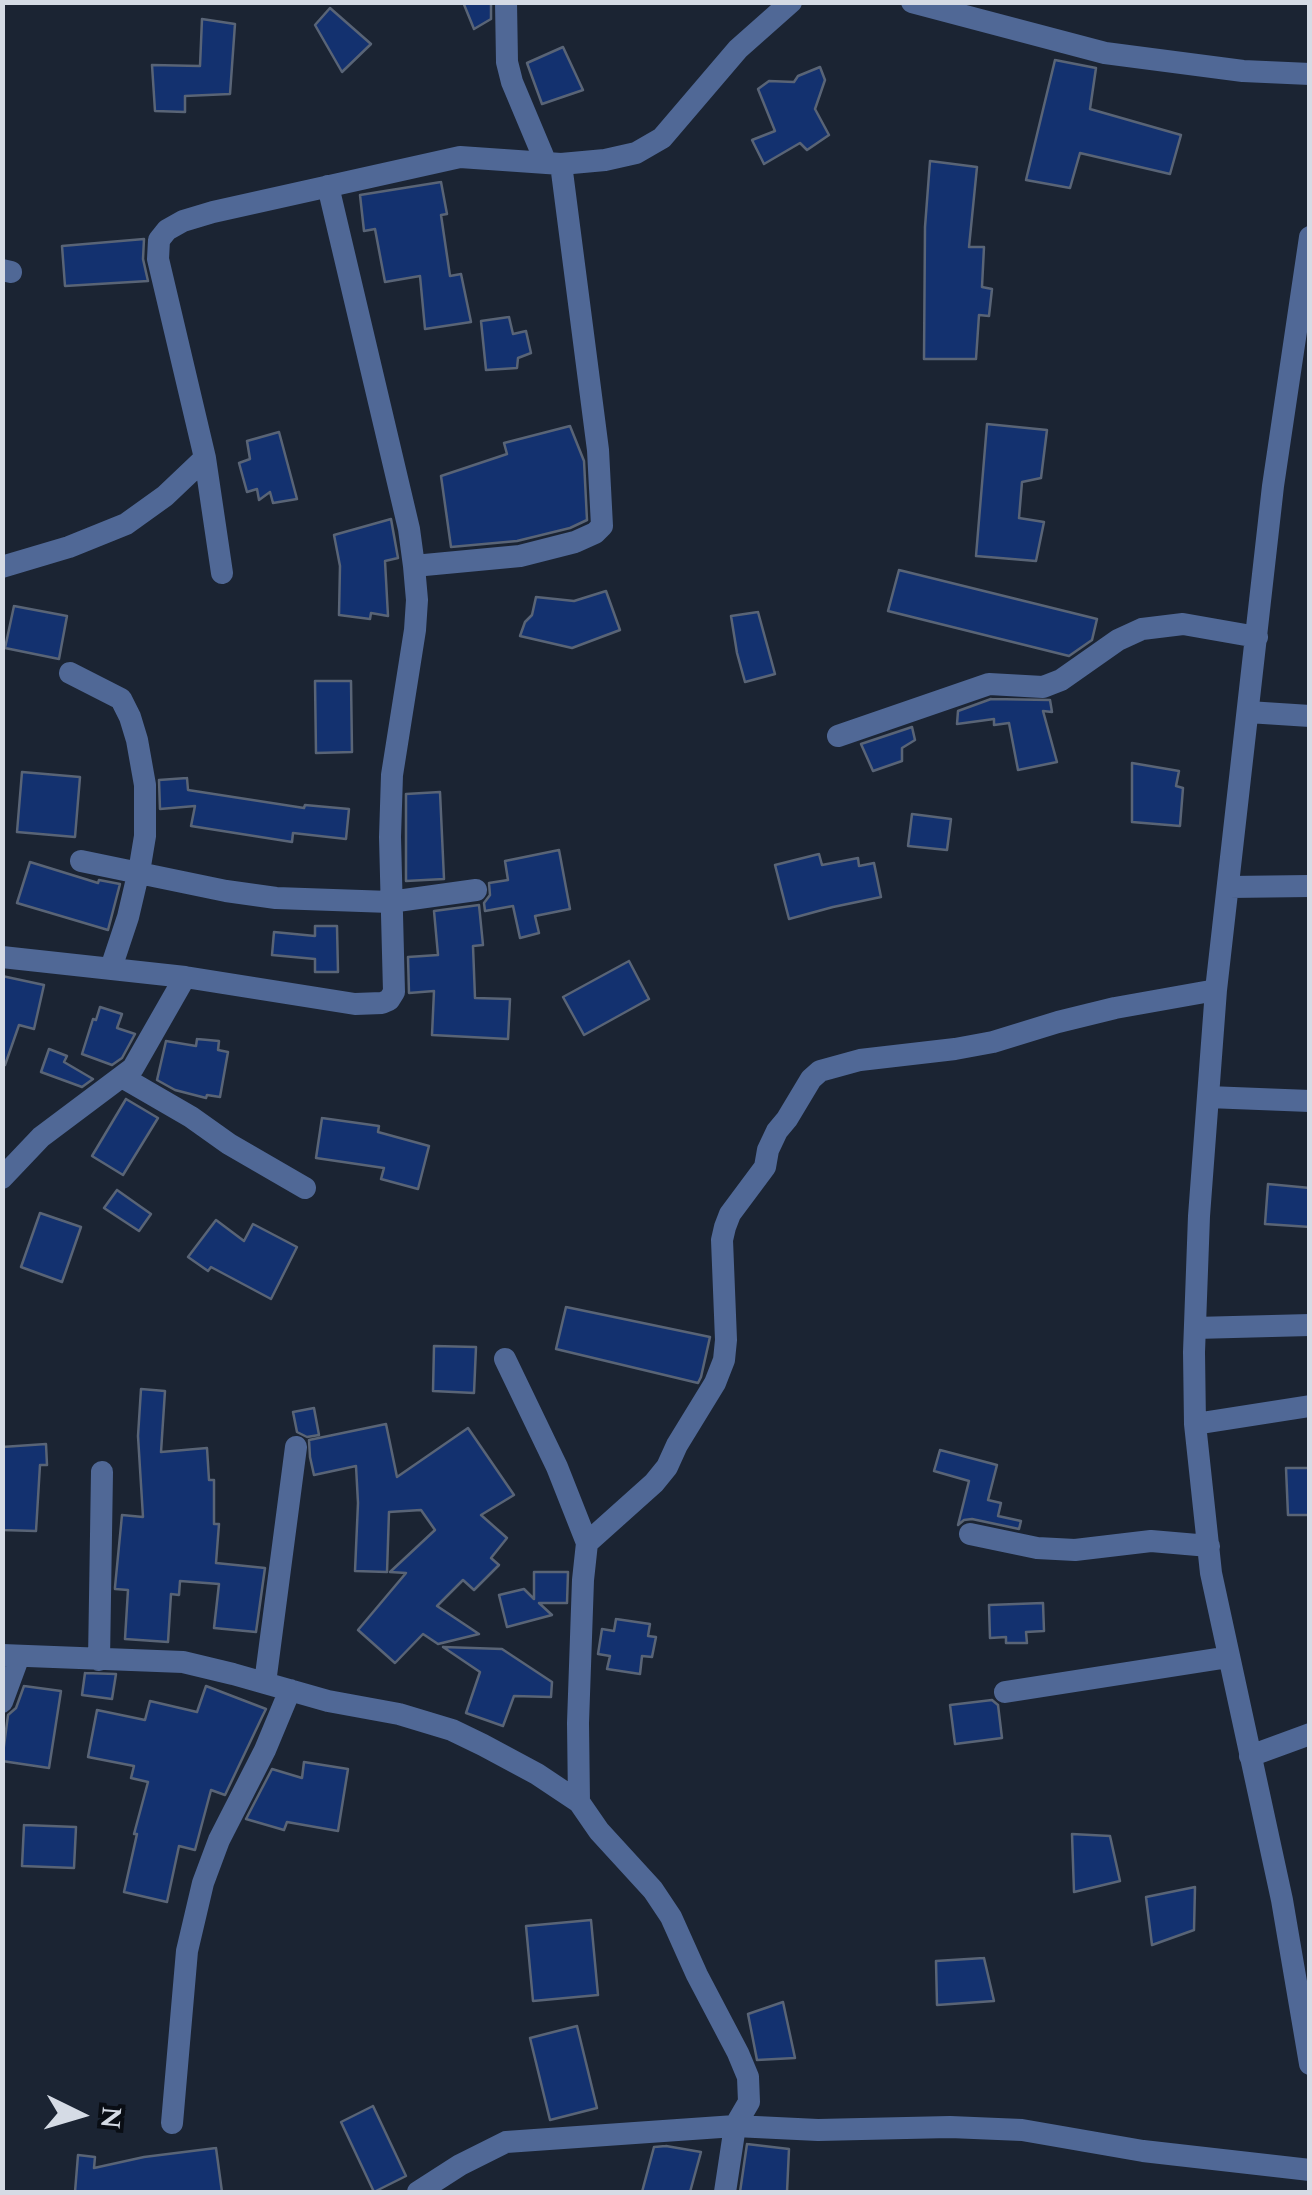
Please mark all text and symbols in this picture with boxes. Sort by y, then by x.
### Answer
north arrow [30,2065,130,2165]
text: N [88,2104,133,2131]

